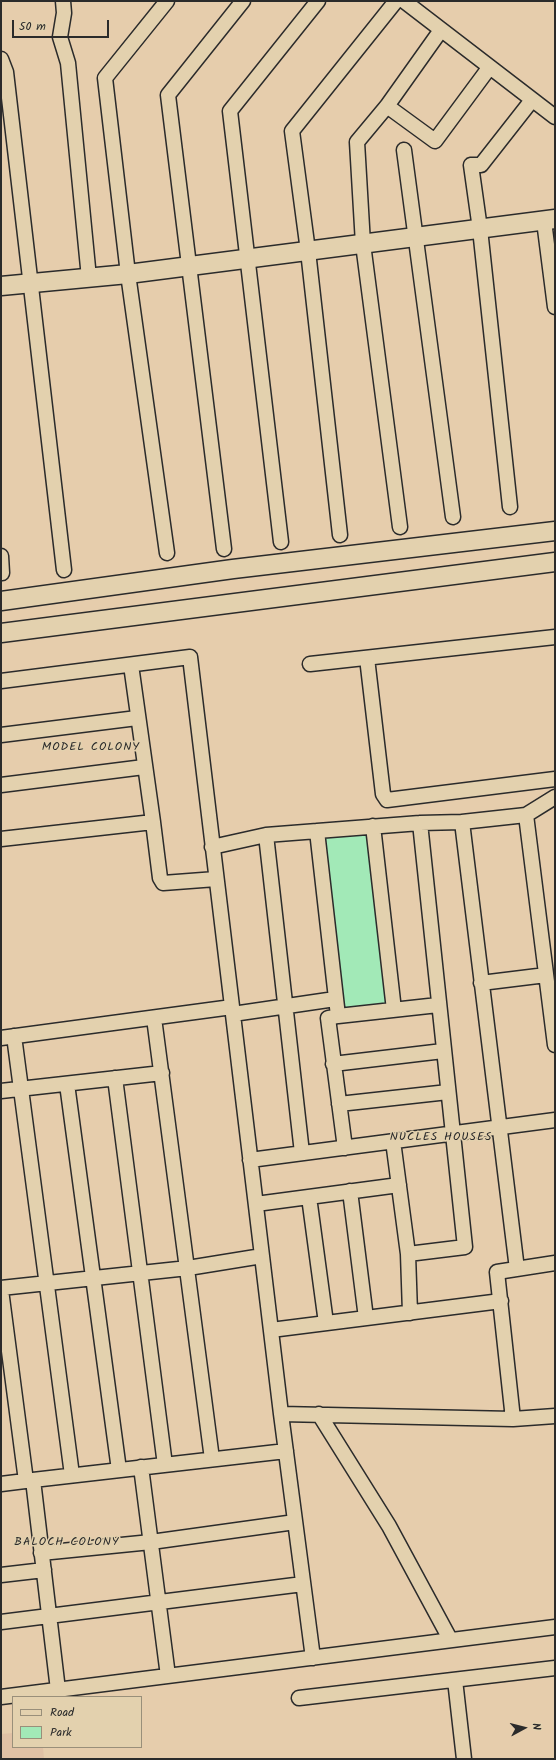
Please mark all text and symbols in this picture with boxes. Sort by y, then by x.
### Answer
scale bar [14,12,111,38]
text: 50 m [19,17,46,36]
district label: MODEL COLONY [42,741,140,755]
district label: NUCLES HOUSES [390,1131,492,1145]
district label: BALOCH COLONY [14,1536,120,1550]
legend [12,1696,142,1748]
text: Road [50,1703,74,1722]
north arrow [504,1708,544,1748]
text: N [527,1722,545,1731]
text: Park [50,1723,72,1742]

